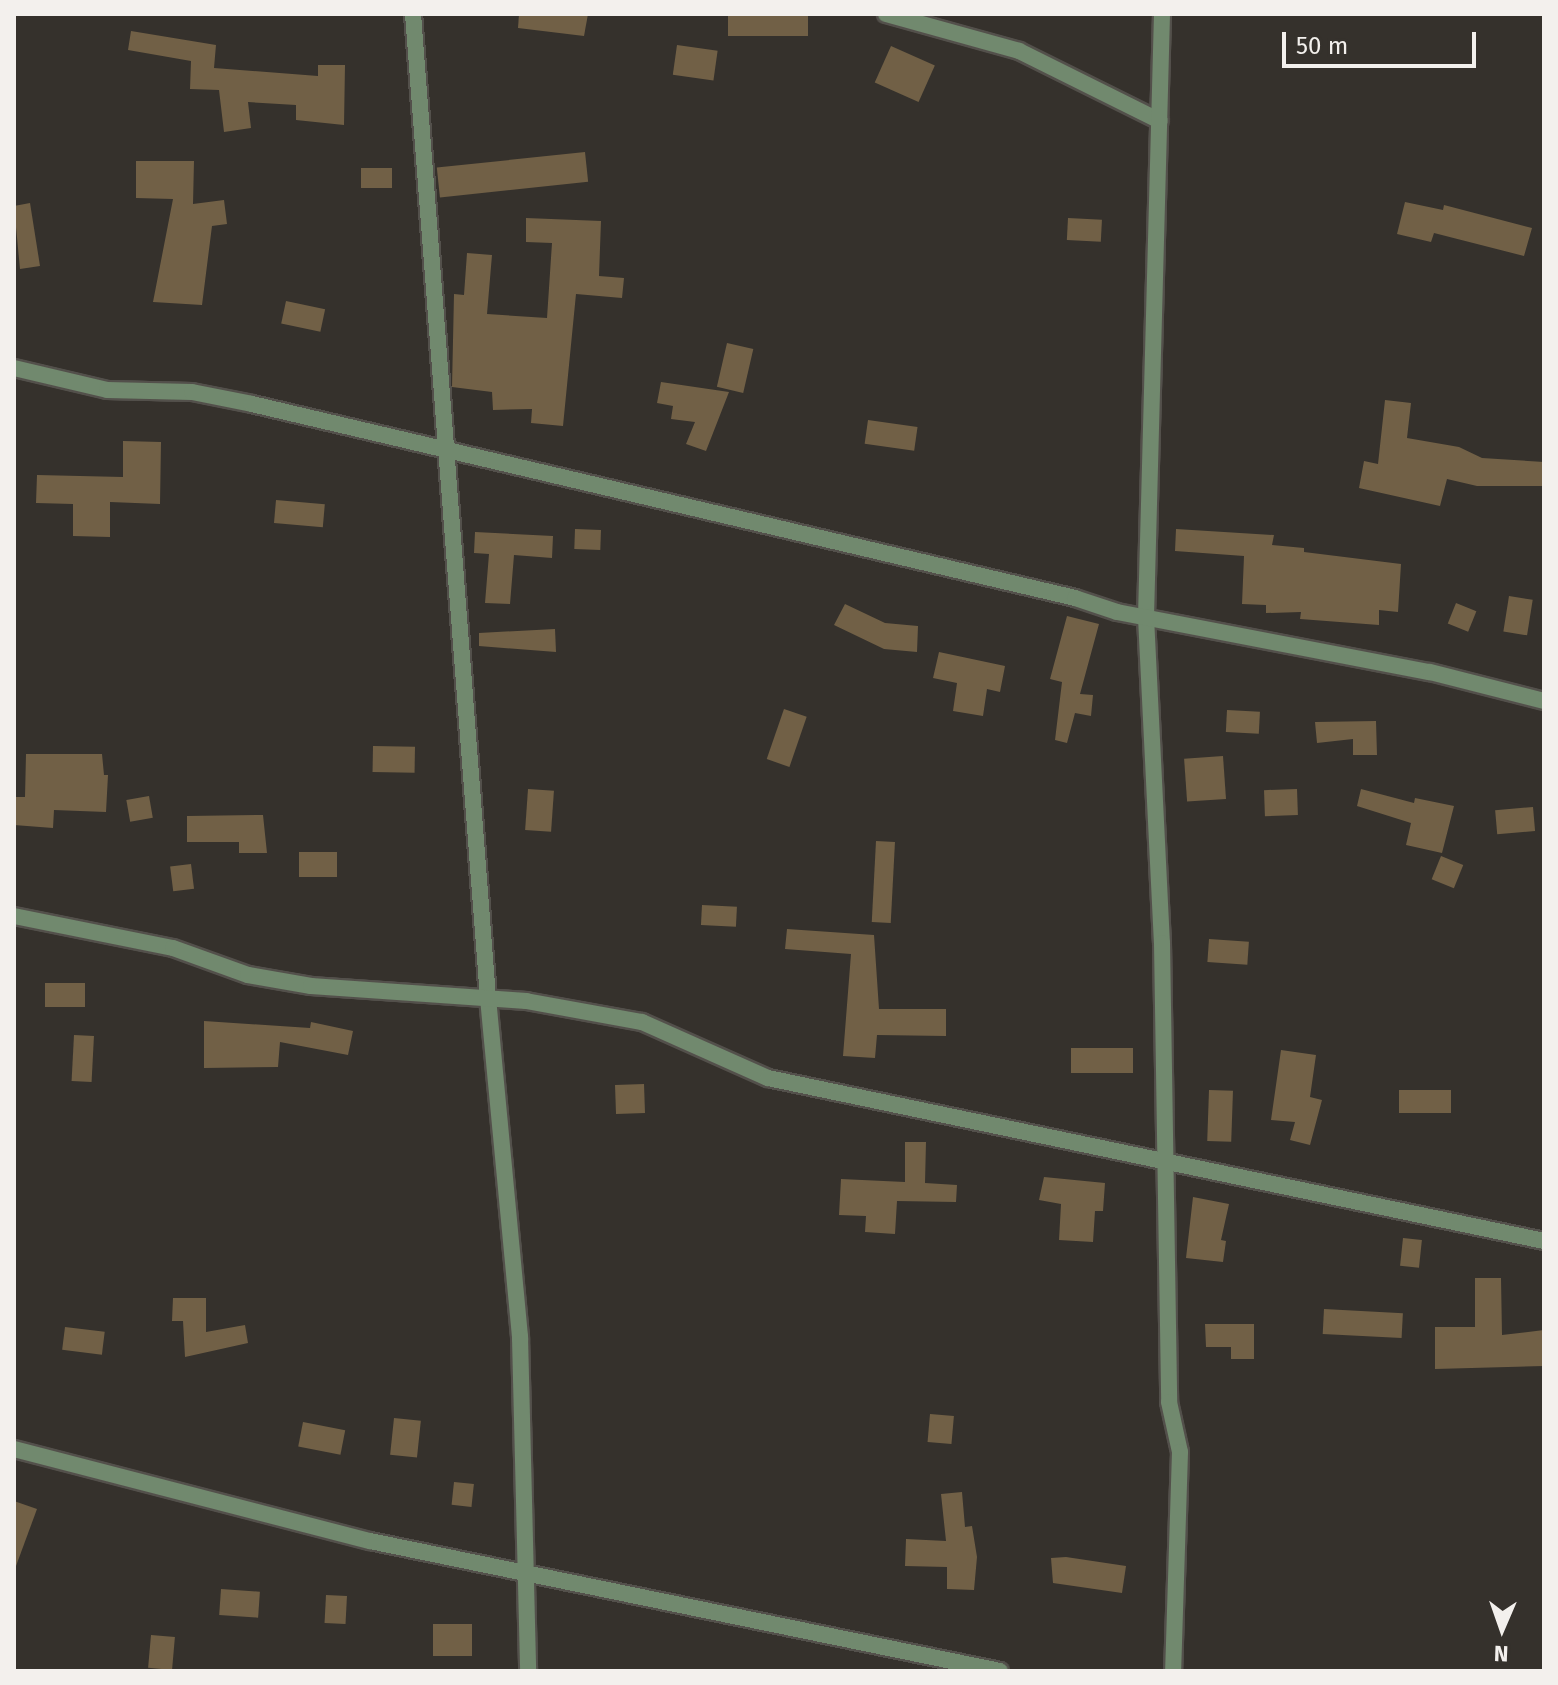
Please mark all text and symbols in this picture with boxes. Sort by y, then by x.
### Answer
scale bar [1286,16,1480,66]
text: 50 m [1296,32,1348,60]
north arrow [1462,1589,1542,1669]
text: N [1493,1640,1509,1667]

